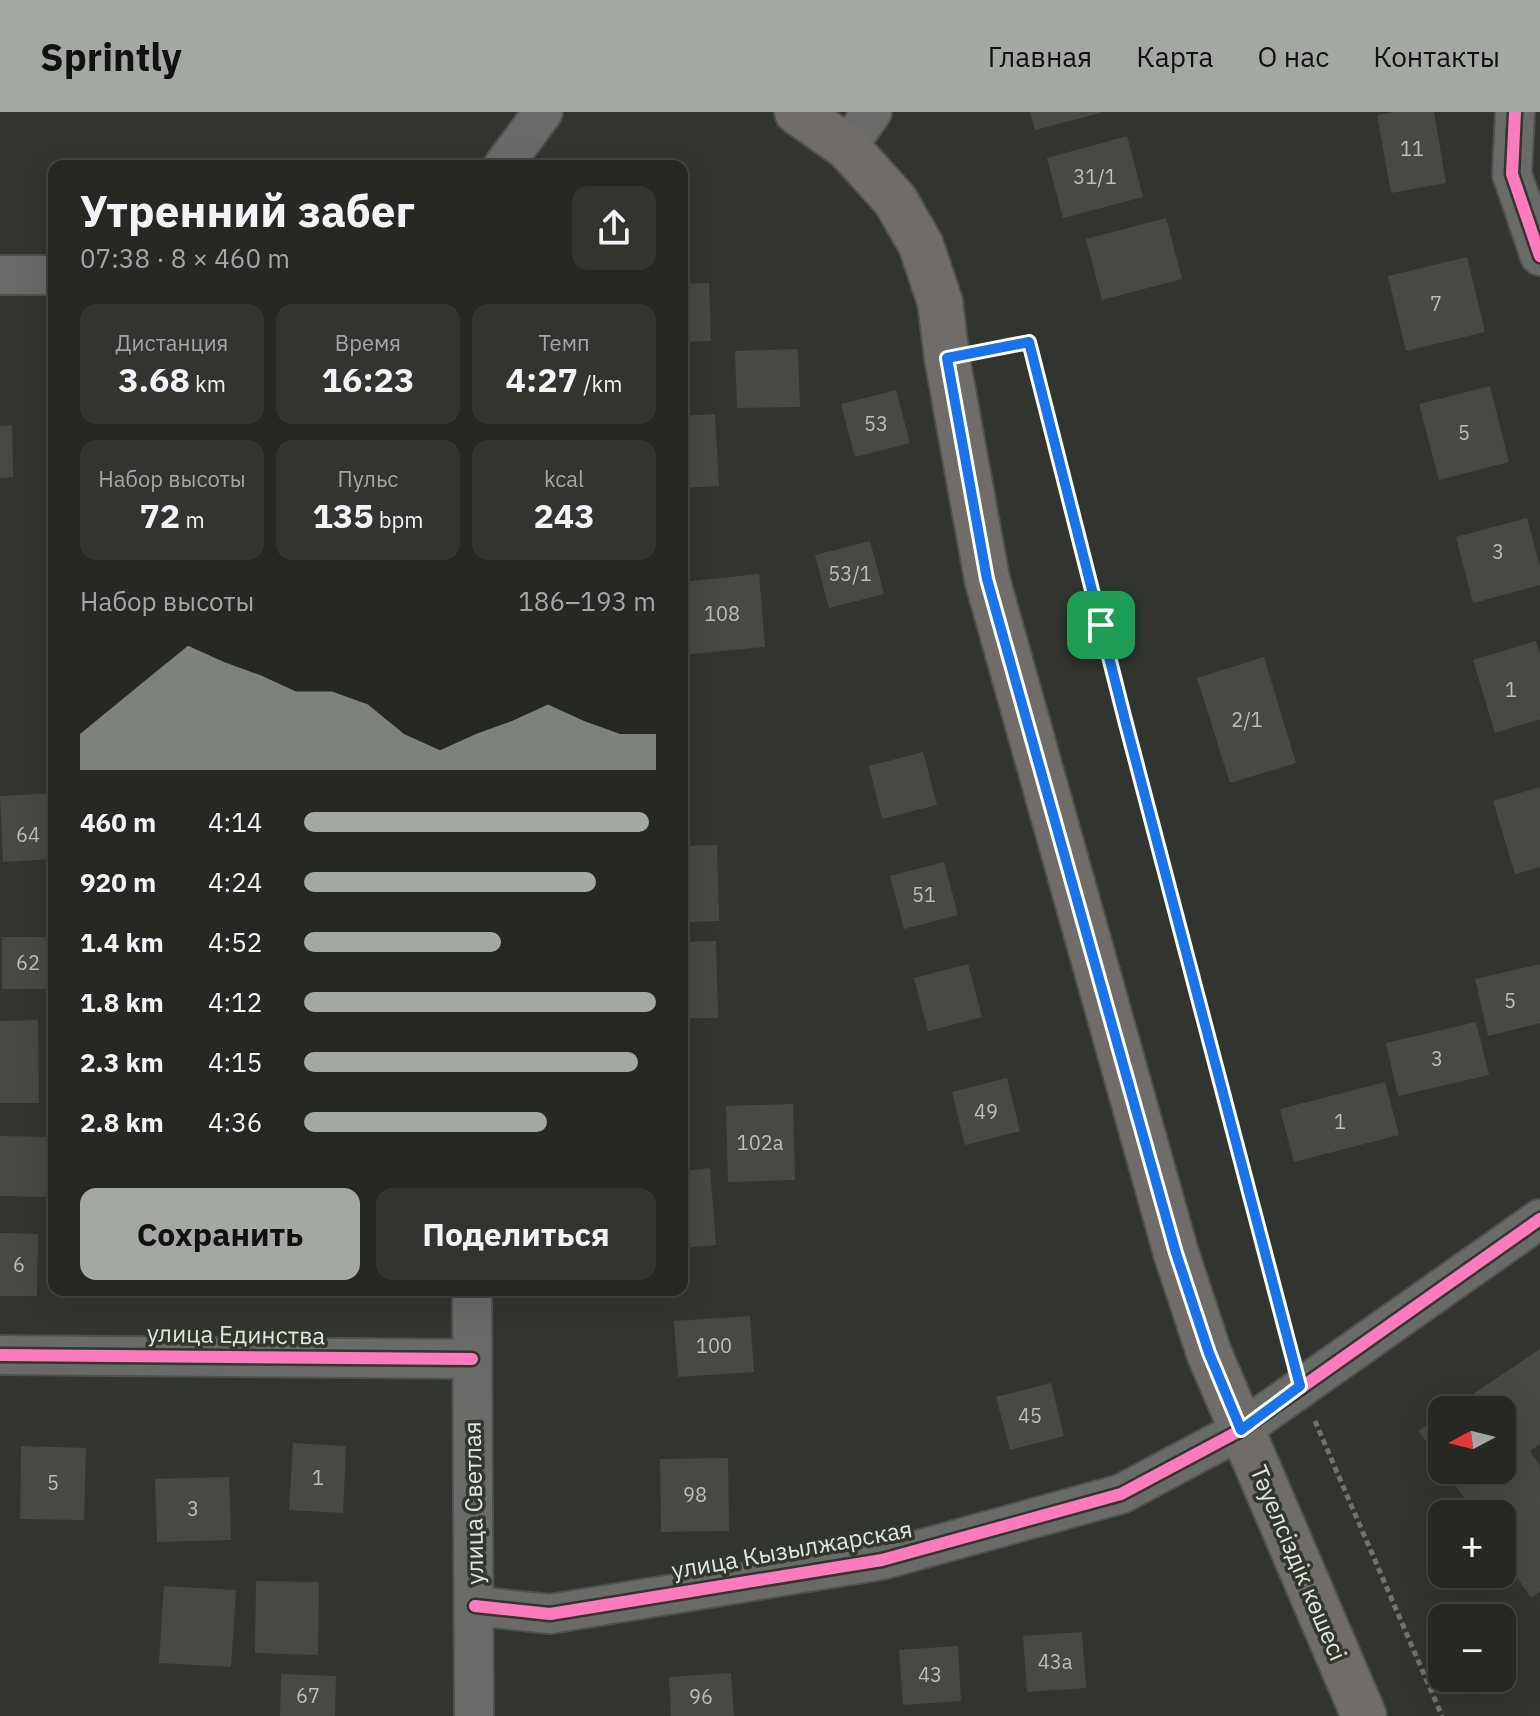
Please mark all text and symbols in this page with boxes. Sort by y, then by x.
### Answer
text: Sprintly [40,32,182,81]
text: Главная [988,38,1092,75]
text: Карта [1136,38,1213,75]
text: О нас [1257,38,1329,75]
text: Контакты [1373,38,1500,75]
house number: 11 [1400,135,1424,162]
house number: 31/1 [1073,163,1117,190]
text: Утренний забег [80,182,415,239]
button: share [572,186,656,270]
text: 07:38 · 8 × 460 m [80,241,290,275]
house number: 7 [1430,290,1442,317]
text: Дистанция [116,328,228,357]
text: Время [335,328,401,357]
text: Темп [538,328,590,357]
text: 3.68 [118,357,190,401]
text: 16:23 [322,357,414,401]
text: 4:27 [506,357,578,401]
text: km [190,369,226,398]
text: /km [578,369,622,398]
house number: 53 [864,410,888,437]
house number: 5 [1458,419,1470,446]
text: Набор высоты [98,464,246,493]
text: Пульс [338,464,398,493]
text: kcal [544,464,584,493]
text: 72 [139,493,180,537]
text: 135 [312,493,374,537]
text: 243 [533,493,595,537]
text: m [180,505,205,534]
text: bpm [374,505,424,534]
house number: 3 [1492,538,1504,565]
house number: 53/1 [828,560,872,587]
text: Набор высоты [80,584,254,618]
text: 186–193 m [518,584,656,618]
pin [1067,591,1135,659]
house number: 108 [704,600,740,627]
icon: arrive [1079,603,1123,647]
house number: 1 [1505,676,1517,703]
house number: 2/1 [1231,706,1263,733]
text: 460 m [80,805,156,839]
text: 4:14 [208,805,262,839]
house number: 64 [16,821,40,848]
text: 920 m [80,865,156,899]
text: 4:24 [208,865,262,899]
house number: 51 [912,881,936,908]
text: 1.4 km [80,925,164,959]
text: 4:52 [208,925,262,959]
house number: 62 [16,949,40,976]
text: 1.8 km [80,985,164,1019]
text: 4:12 [208,985,262,1019]
house number: 5 [1504,987,1516,1014]
text: 2.3 km [80,1045,164,1079]
text: 4:15 [208,1045,262,1079]
house number: 3 [1431,1045,1443,1072]
house number: 49 [974,1098,998,1125]
text: 2.8 km [80,1105,164,1139]
text: 4:36 [208,1105,262,1139]
house number: 1 [1334,1108,1346,1135]
house number: 102а [737,1129,784,1156]
button: Сохранить [80,1188,360,1280]
button: Поделиться [376,1188,656,1280]
house number: 6 [13,1251,25,1278]
street label: улица Единства [147,1316,326,1352]
house number: 100 [696,1332,732,1359]
north arrow [1428,1396,1516,1484]
map controls [1428,1396,1516,1692]
house number: 45 [1018,1402,1042,1429]
street label: улица Светлая [456,1421,490,1585]
street label: Тәуелсіздік көшесі [1243,1460,1355,1665]
house number: 1 [312,1464,324,1491]
house number: 5 [47,1469,59,1496]
house number: 98 [683,1481,707,1508]
house number: 3 [187,1495,199,1522]
button: + [1428,1500,1516,1588]
street label: улица Кызылжарская [669,1512,915,1586]
button: − [1428,1604,1516,1692]
house number: 43а [1038,1648,1073,1675]
house number: 43 [918,1661,942,1688]
house number: 67 [296,1682,320,1709]
house number: 96 [689,1683,713,1710]

